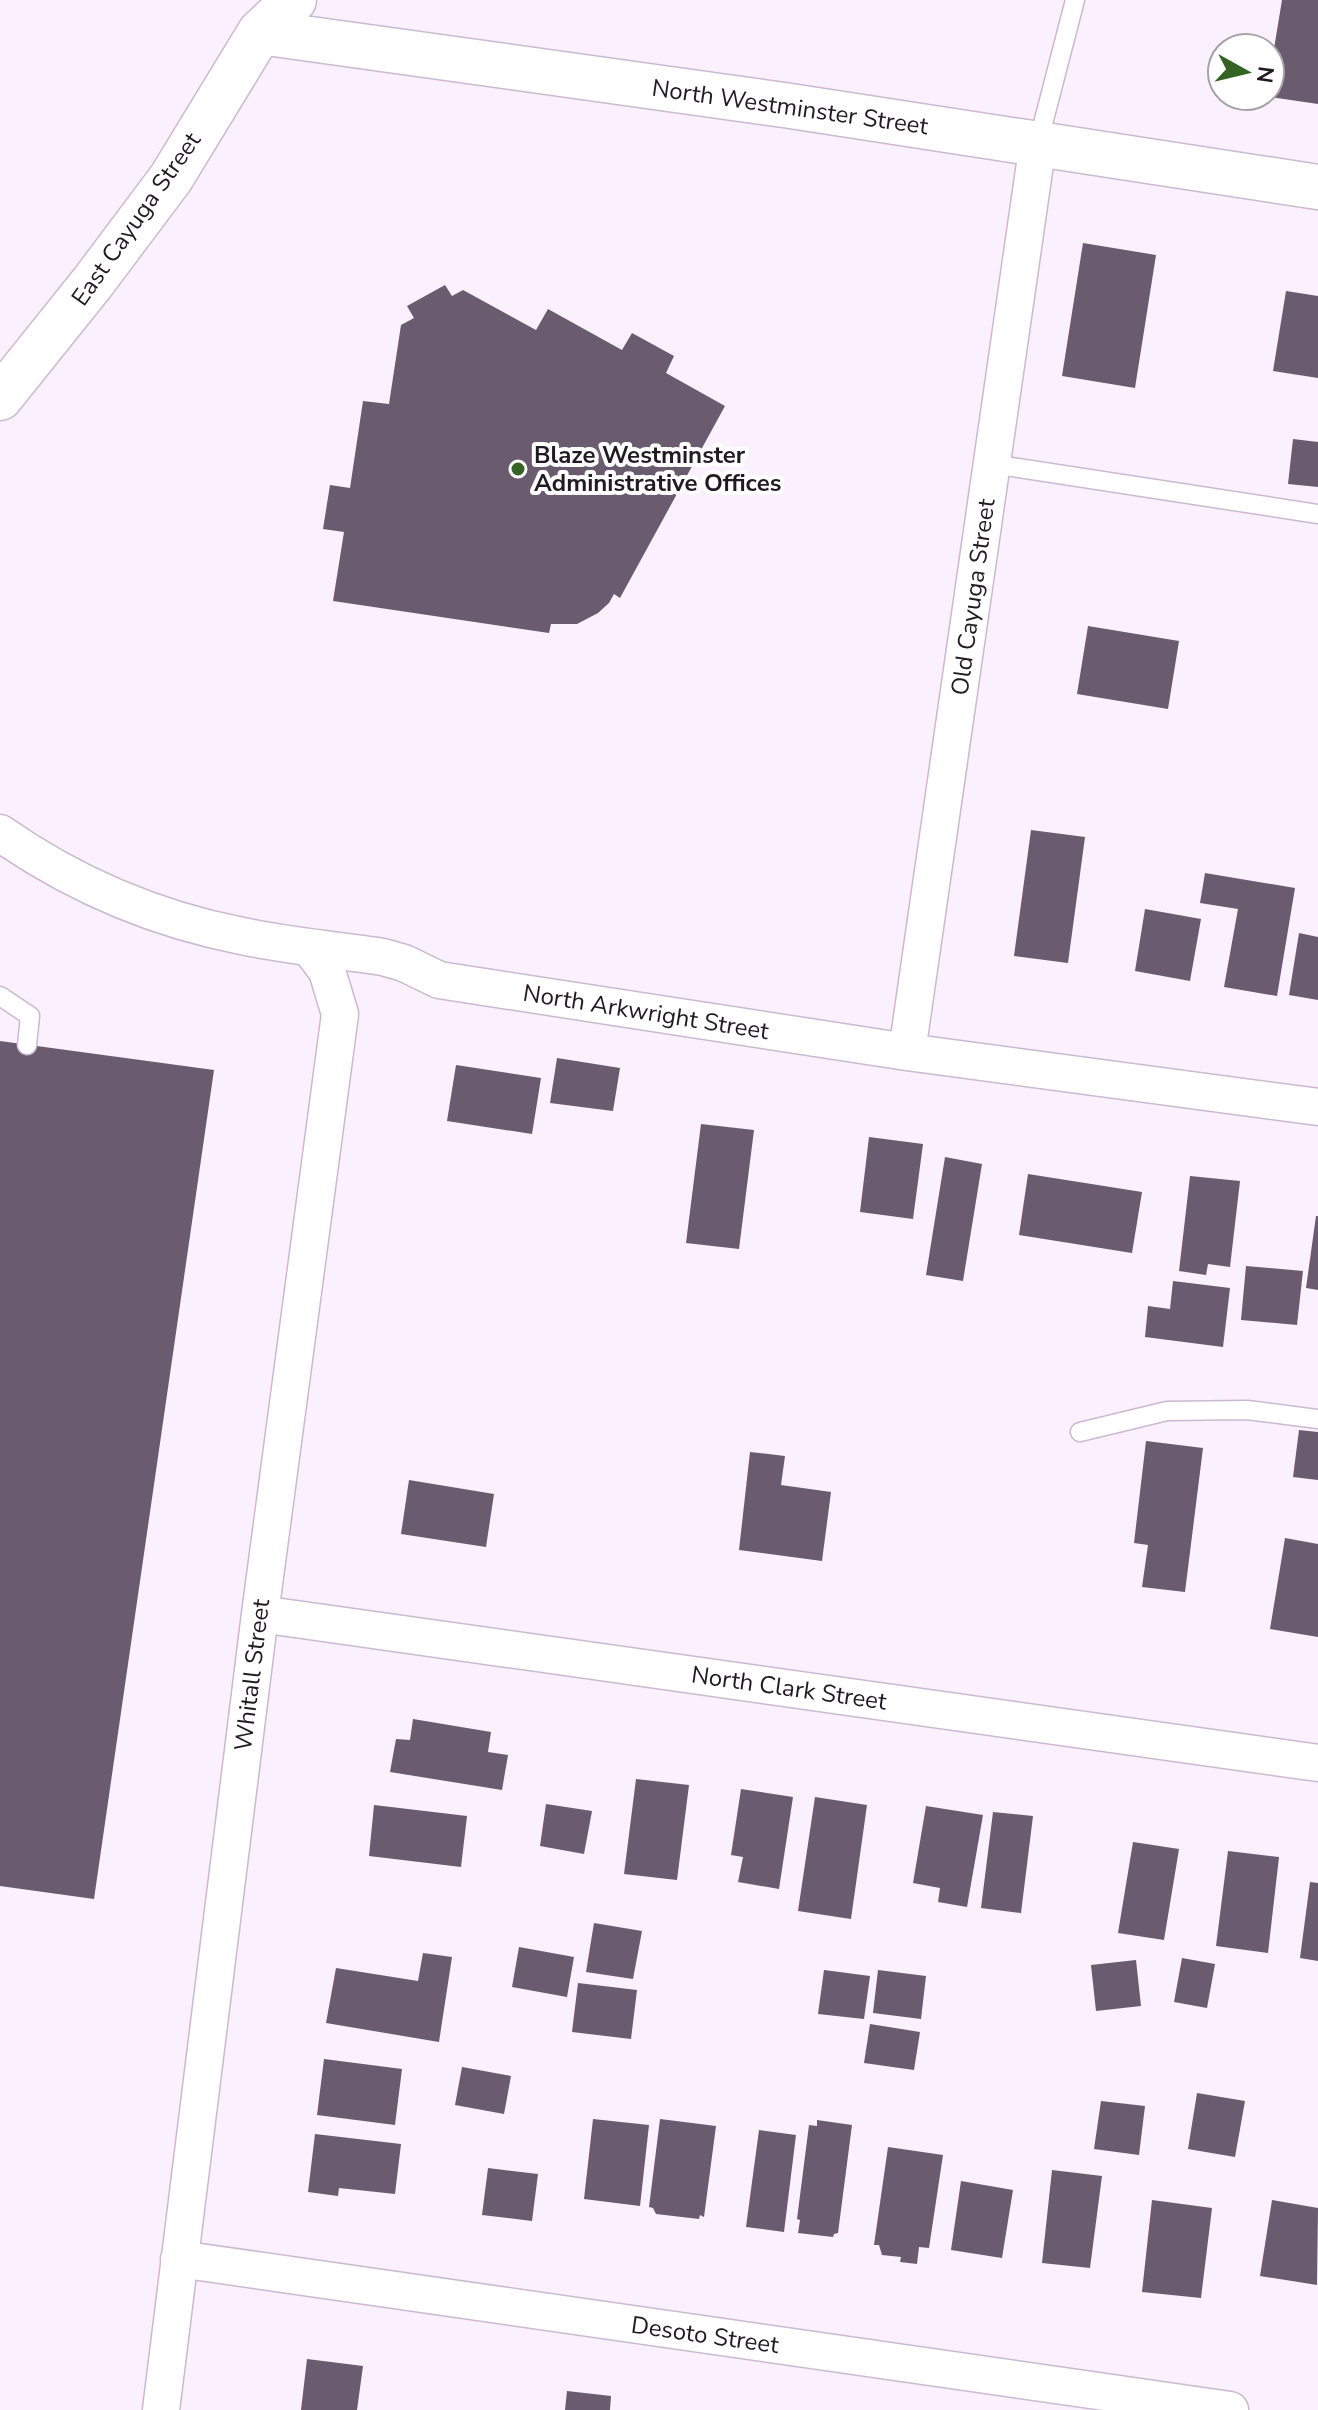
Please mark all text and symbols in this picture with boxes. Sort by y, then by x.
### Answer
north arrow [1206,32,1286,112]
text: N [1249,64,1281,85]
street label: North Westminster Street [650,72,931,142]
street label: East Cayuga Street [64,125,208,312]
place label: Blaze Westminster Administrative Offices [534,439,781,499]
marker: Blaze Westminster Administrative Offices [509,460,527,478]
street label: Old Cayuga Street [943,496,1003,697]
street label: North Arkwright Street [521,977,772,1047]
street label: Whitall Street [227,1597,277,1753]
street label: North Clark Street [689,1658,889,1718]
street label: Desoto Street [629,2309,781,2361]

